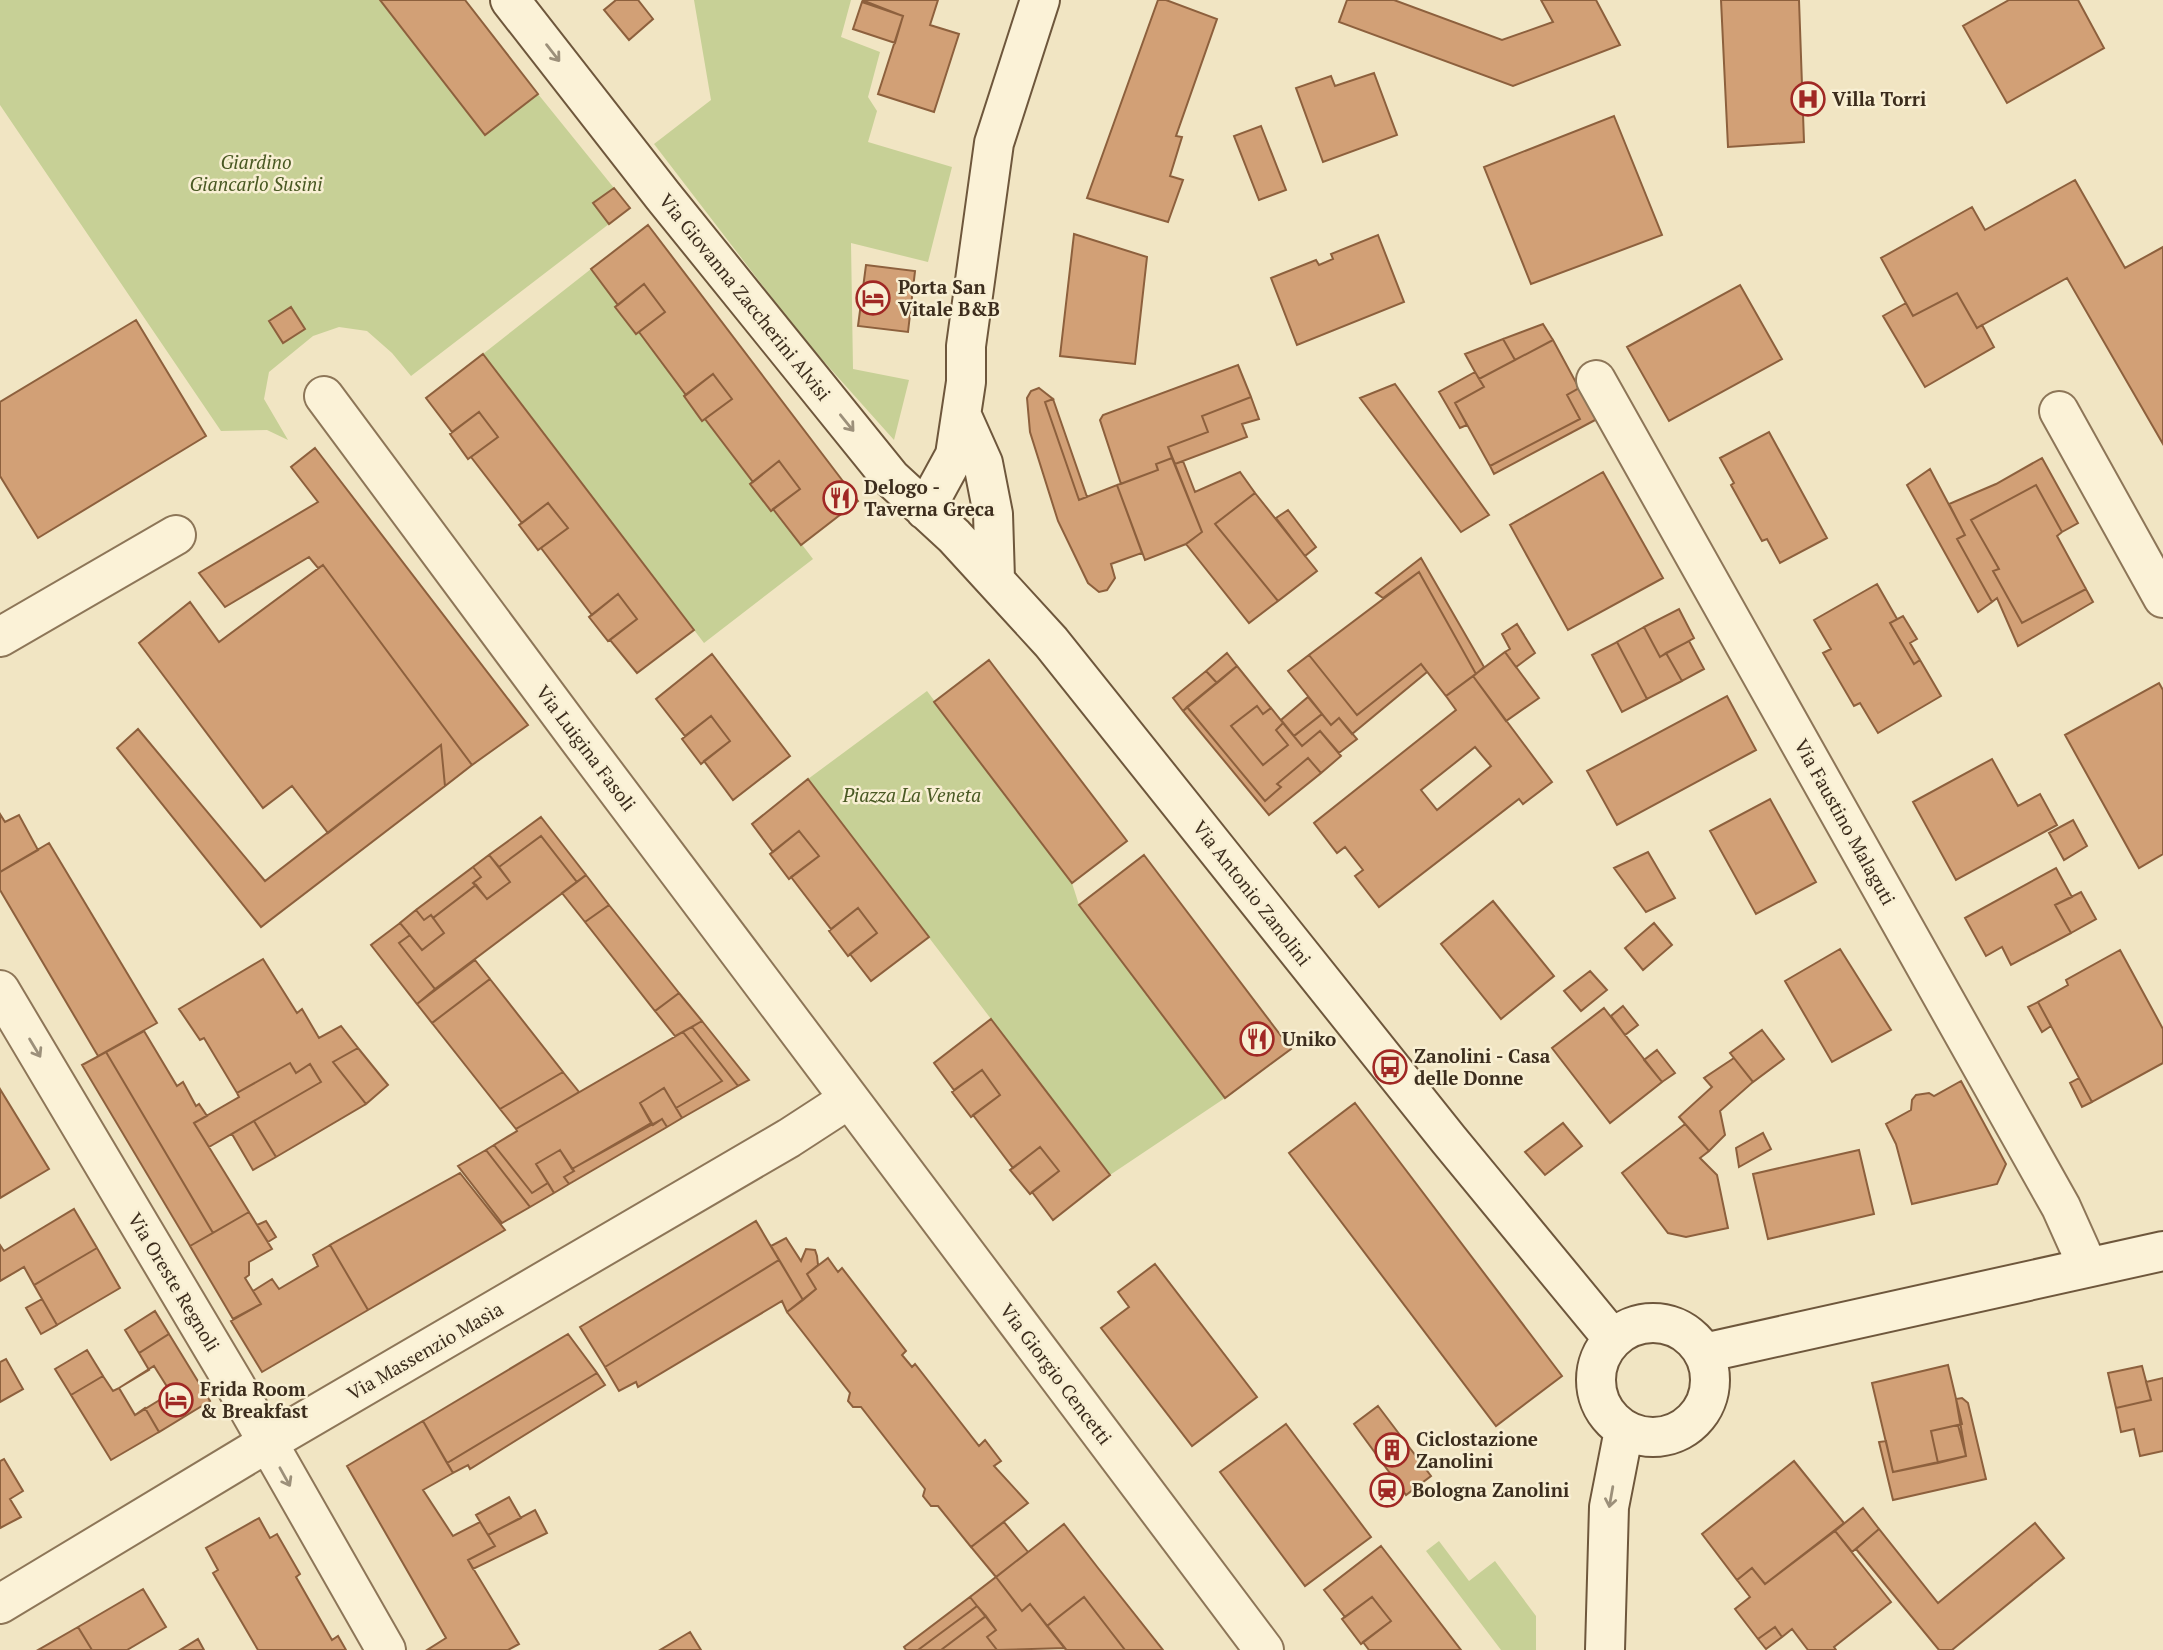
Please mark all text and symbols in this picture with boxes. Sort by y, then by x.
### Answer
one-way arrow [545,43,560,62]
hospital icon: Villa Torri [1789,80,1827,118]
place label: Villa Torri [1832,86,1926,111]
park label: Giardino Giancarlo Susini [189,149,323,196]
street label: Via Giovanna Zaccherini Alvisi [654,188,837,405]
place label: Porta San Vitale B&B [898,274,1000,321]
hotel icon: Porta San Vitale B&B [854,279,892,317]
one-way arrow [839,414,854,432]
place label: Delogo - Taverna Greca [864,474,995,521]
restaurant icon: Delogo - Taverna Greca [821,479,859,517]
street label: Via Luigina Fasoli [531,680,642,816]
street label: Via Faustino Malaguti [1789,734,1902,909]
park label: Piazza La Veneta [842,782,981,807]
street label: Via Antonio Zanolini [1188,815,1317,970]
restaurant icon: Uniko [1238,1020,1276,1058]
place label: Uniko [1282,1026,1336,1051]
one-way arrow [28,1038,42,1058]
place label: Zanolini - Casa delle Donne [1414,1043,1551,1090]
bus stop icon: Zanolini - Casa delle Donne [1371,1048,1409,1086]
street label: Via Oreste Regnoli [123,1208,226,1356]
street label: Via Massenzio Masìa [342,1296,508,1405]
street label: Via Giorgio Cencetti [995,1298,1118,1449]
place label: Frida Room & Breakfast [200,1376,309,1423]
hotel icon: Frida Room & Breakfast [157,1381,195,1419]
place label: Ciclostazione Zanolini [1416,1426,1538,1473]
building icon: Ciclostazione Zanolini [1373,1431,1411,1469]
one-way arrow [279,1467,293,1487]
station icon: Bologna Zanolini [1368,1471,1406,1509]
place label: Bologna Zanolini [1412,1477,1569,1502]
one-way arrow [1604,1485,1617,1508]

